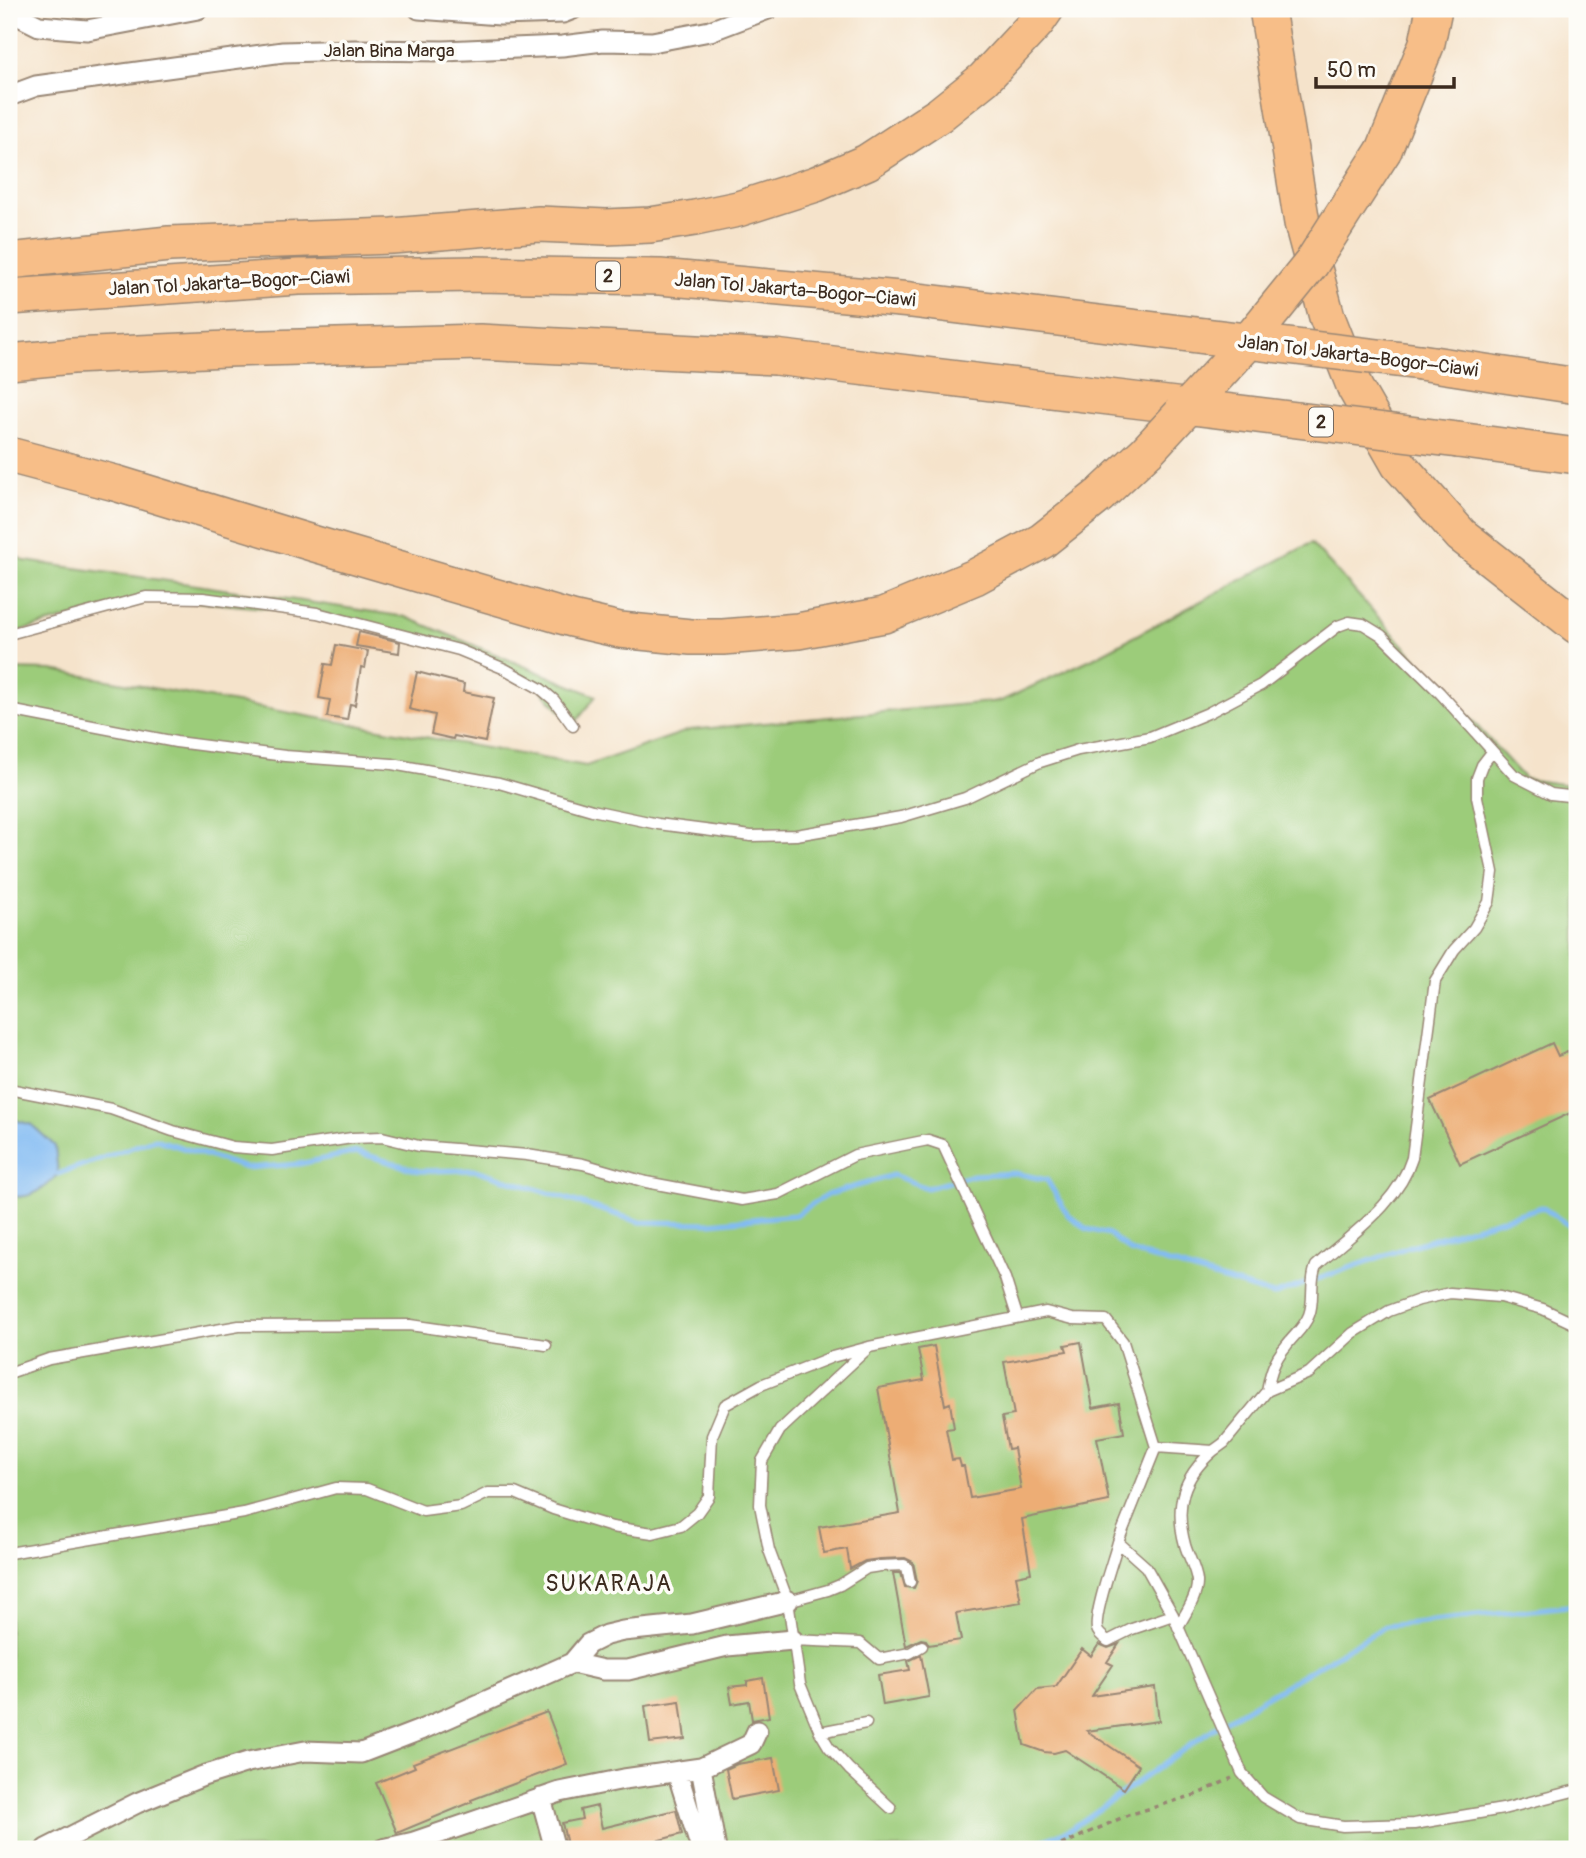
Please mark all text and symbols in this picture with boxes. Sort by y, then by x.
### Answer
street label: Jalan Bina Marga [324,39,455,63]
scale bar [1316,46,1455,90]
text: 50 m [1327,57,1376,84]
road number: 2 [596,262,620,290]
street label: Jalan Tol Jakarta–Bogor–Ciawi [107,265,351,301]
street label: Jalan Tol Jakarta–Bogor–Ciawi [673,267,917,313]
street label: Jalan Tol Jakarta–Bogor–Ciawi [1236,329,1480,383]
road number: 2 [1309,408,1333,436]
district label: SUKARAJA [545,1569,673,1598]

